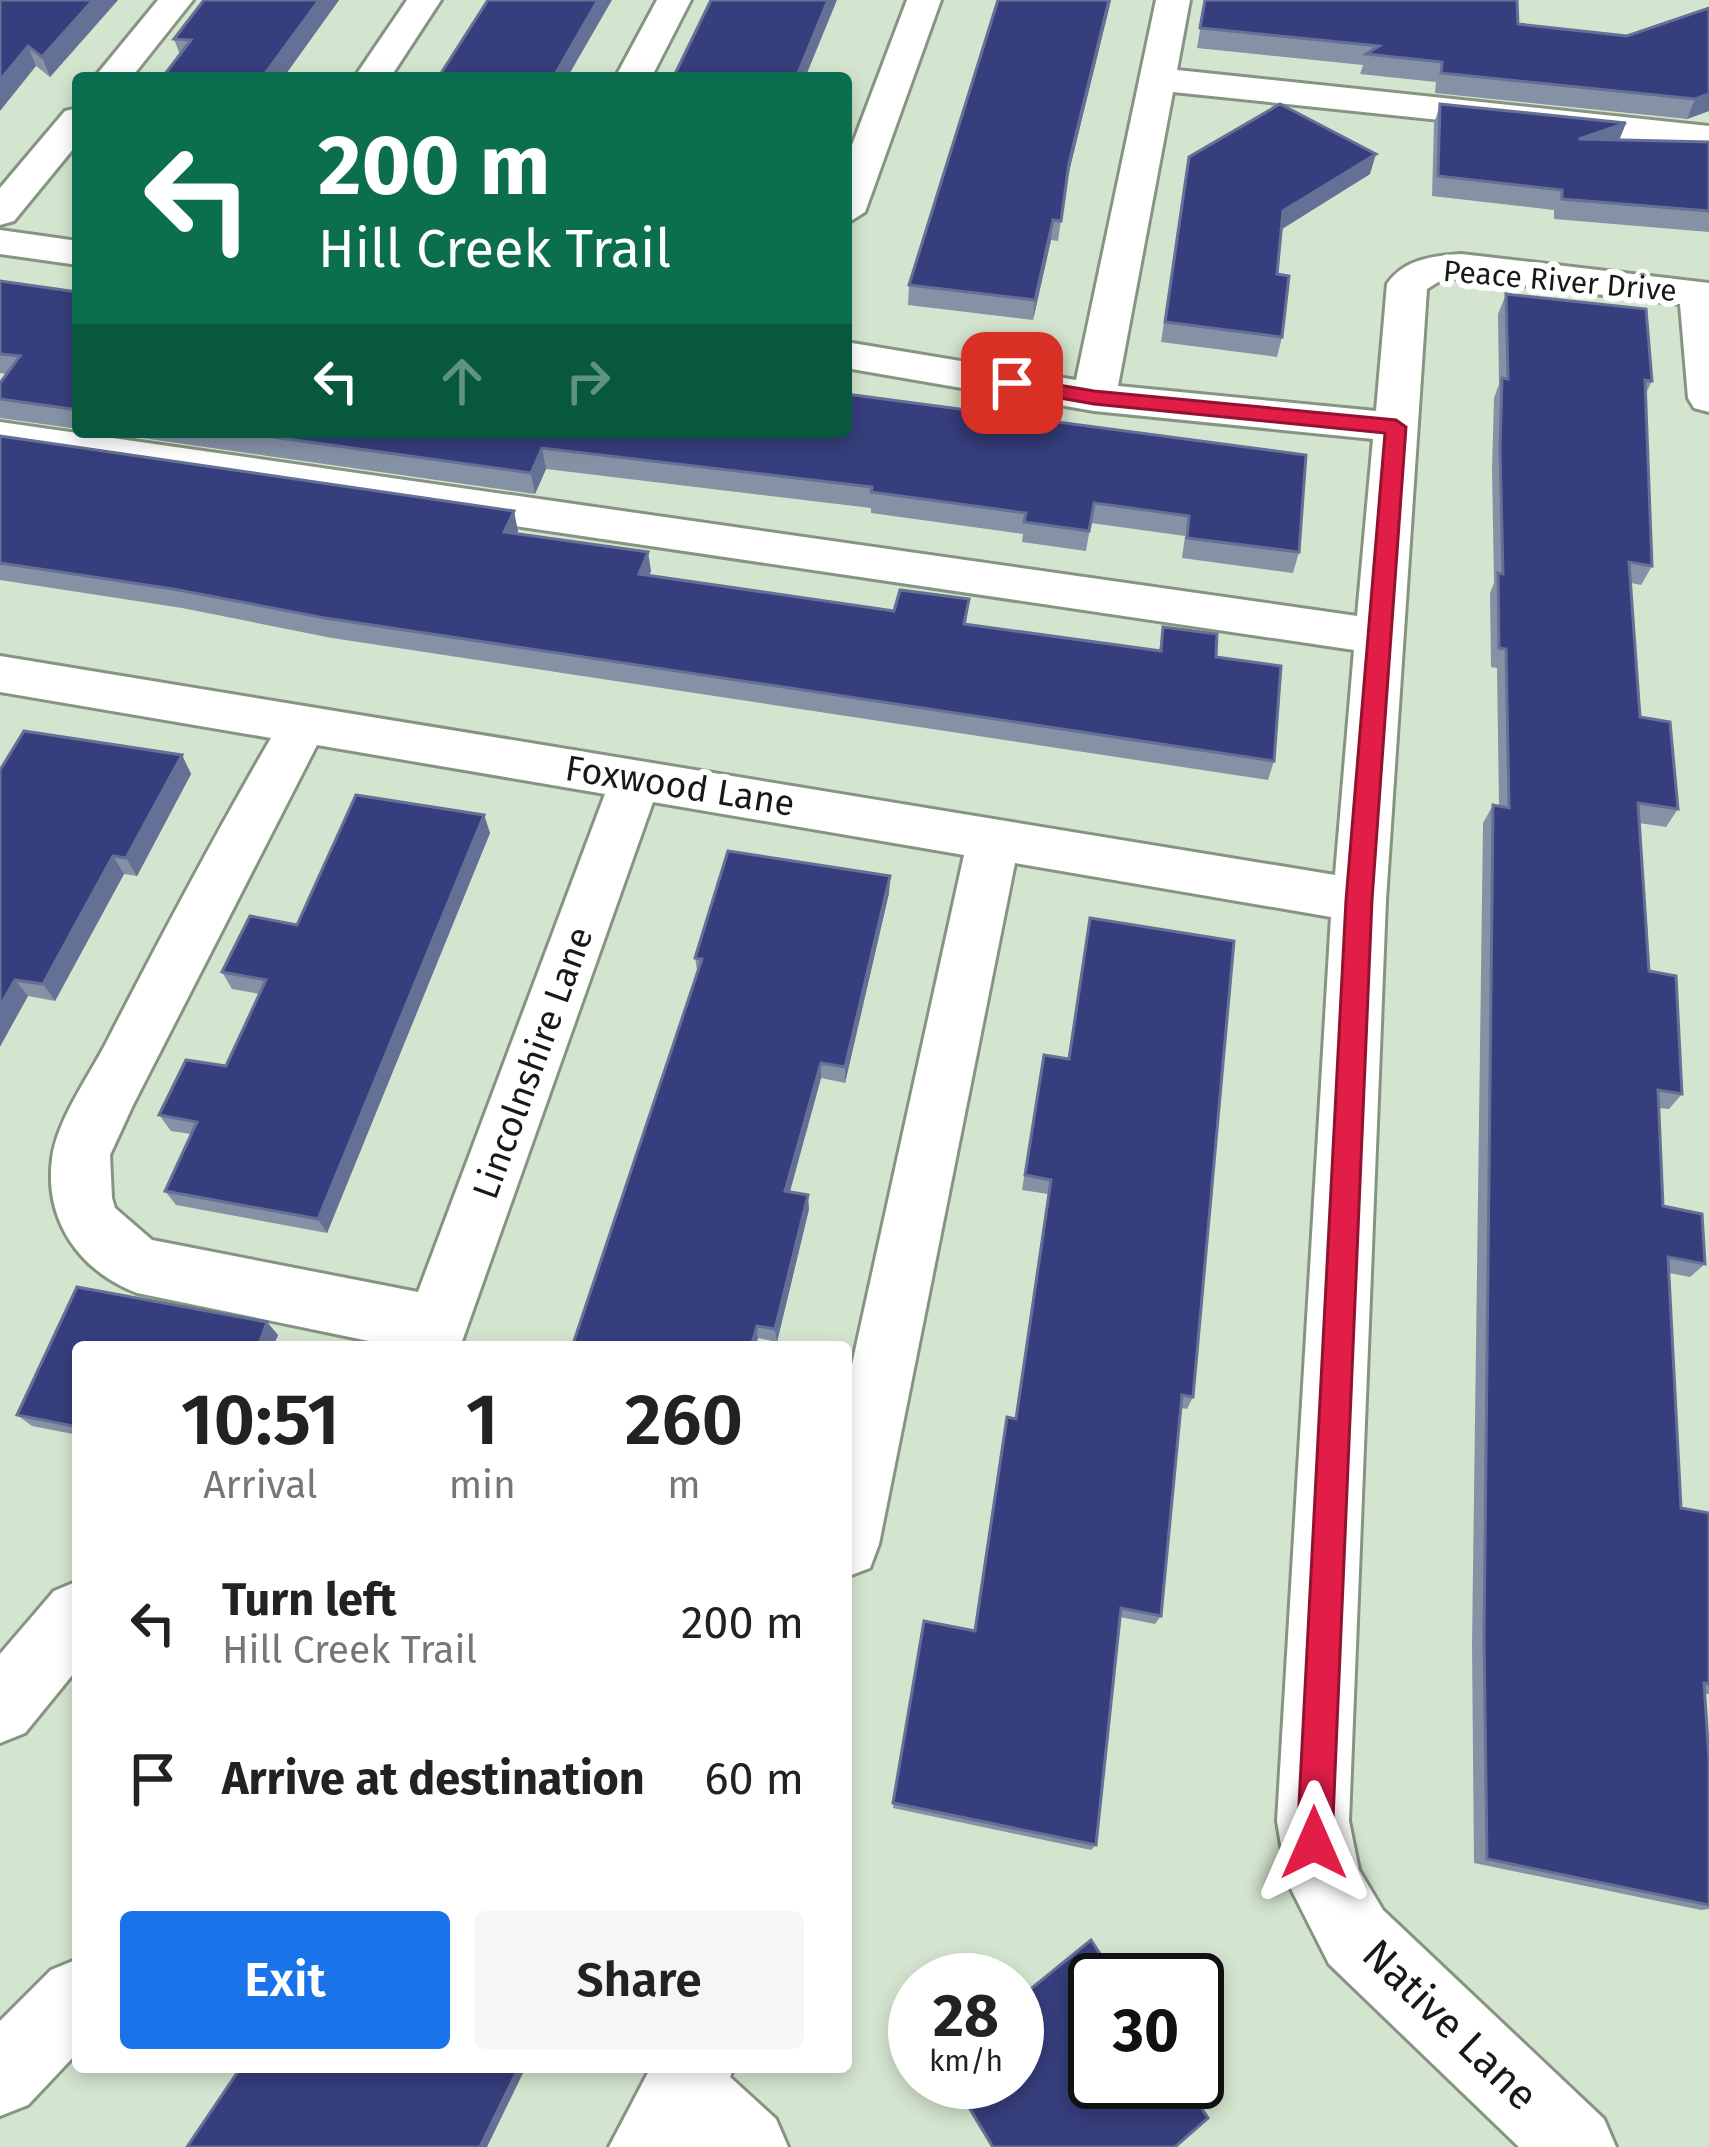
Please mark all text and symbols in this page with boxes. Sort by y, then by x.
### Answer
text: 200 m [318,115,551,216]
icon: left [120,120,276,276]
text: Hill Creek Trail [318,217,671,281]
street label: Peace River Drive [1442,253,1678,309]
pin [961,332,1063,434]
icon: left [303,348,369,414]
icon: ahead [429,348,495,414]
icon: right [555,348,621,414]
icon: arrive [979,350,1045,416]
street label: Foxwood Lane [562,746,798,826]
street label: Lincolnshire Lane [463,921,603,1205]
text: 10:51 [181,1377,340,1463]
text: 1 [466,1377,499,1463]
text: 260 [625,1377,743,1463]
text: Arrival [203,1462,317,1508]
text: min [449,1462,516,1508]
text: m [667,1462,701,1508]
text: Turn left [222,1573,396,1627]
icon: left [120,1590,186,1656]
text: 200 m [681,1596,804,1650]
text: Hill Creek Trail [222,1627,477,1673]
icon: arrive [120,1746,186,1812]
text: Arrive at destination [222,1752,645,1806]
text: 60 m [704,1752,804,1806]
position arrow [1251,1780,1377,1906]
button: Exit [120,1911,450,2049]
button: Share [474,1911,804,2049]
street label: Native Lane [1352,1929,1548,2121]
speed limit sign: 30 [1068,1953,1224,2109]
text: 28 [933,1980,999,2052]
text: km/h [929,2043,1003,2079]

